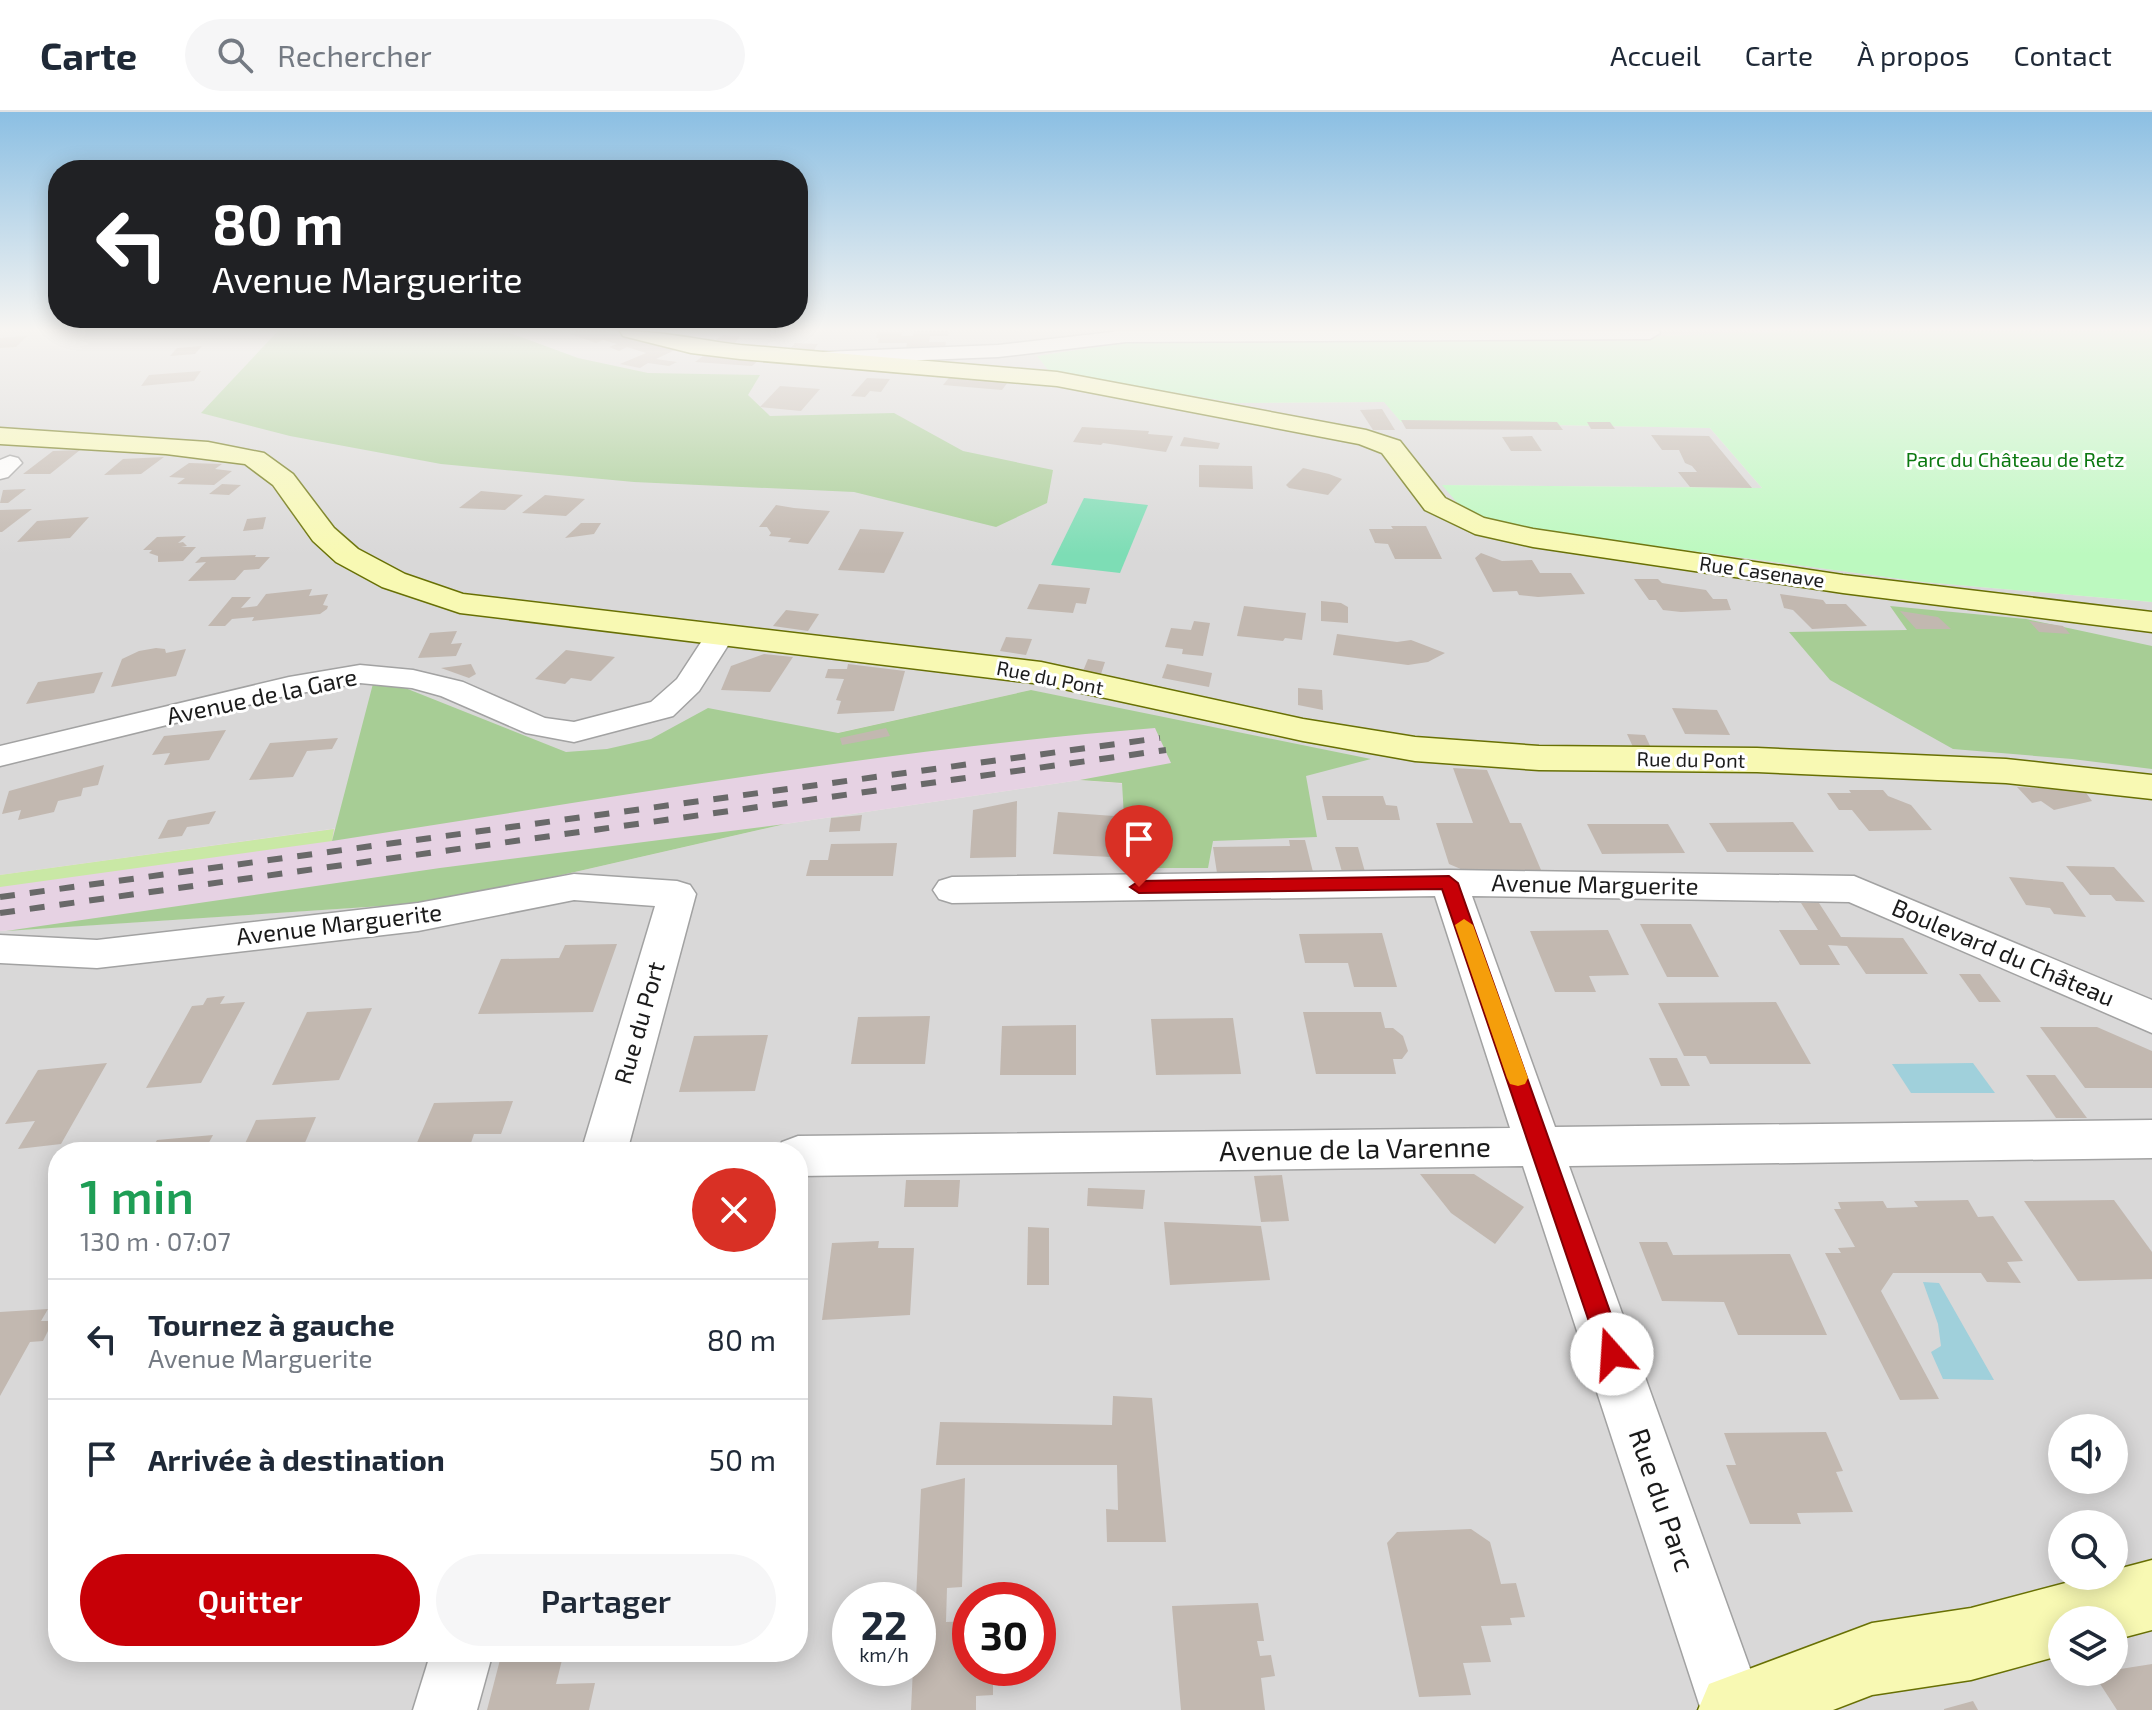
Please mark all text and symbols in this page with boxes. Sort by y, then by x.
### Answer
search box [185,19,745,91]
text: Carte [40,32,137,78]
icon: search [213,33,257,77]
text: Rechercher [277,37,432,73]
text: Accueil [1610,38,1701,72]
text: Carte [1745,38,1813,72]
text: À propos [1857,38,1969,72]
text: Contact [2013,38,2112,72]
text: 80 m [212,189,344,256]
icon: left [80,192,184,296]
text: Avenue Marguerite [212,257,523,300]
park label: Parc du Château de Retz [1906,447,2124,471]
street label: Rue Casenave [1698,550,1826,592]
street label: Rue du Pont [995,655,1106,699]
street label: Avenue de la Gare [164,661,360,730]
street label: Rue du Pont [1637,746,1746,772]
pin [1105,805,1173,887]
icon: arrive [1117,817,1161,861]
street label: Avenue Marguerite [1491,867,1699,900]
street label: Boulevard du Château [1888,892,2119,1012]
street label: Avenue Marguerite [234,896,443,951]
street label: Rue du Port [607,958,670,1087]
street label: Avenue de la Varenne [1219,1129,1491,1167]
text: 1 min [80,1166,194,1224]
button: close [692,1168,776,1252]
text: 130 m · 07:07 [80,1225,231,1256]
text: Tournez à gauche [148,1306,395,1342]
position arrow [1570,1312,1654,1396]
icon: left [80,1317,124,1361]
text: 80 m [707,1321,776,1357]
text: Avenue Marguerite [148,1342,372,1373]
map controls [2048,1414,2128,1686]
button: sound [2048,1414,2128,1494]
street label: Rue du Parc [1623,1424,1703,1576]
icon: arrive [80,1437,124,1481]
text: Arrivée à destination [148,1441,445,1477]
text: 50 m [709,1441,776,1477]
button: search [2048,1510,2128,1590]
button: Quitter [80,1554,420,1646]
button: Partager [436,1554,776,1646]
speed limit sign: 30 [952,1582,1056,1686]
text: 22 [861,1600,907,1648]
button: layers [2048,1606,2128,1686]
text: km/h [859,1642,909,1666]

